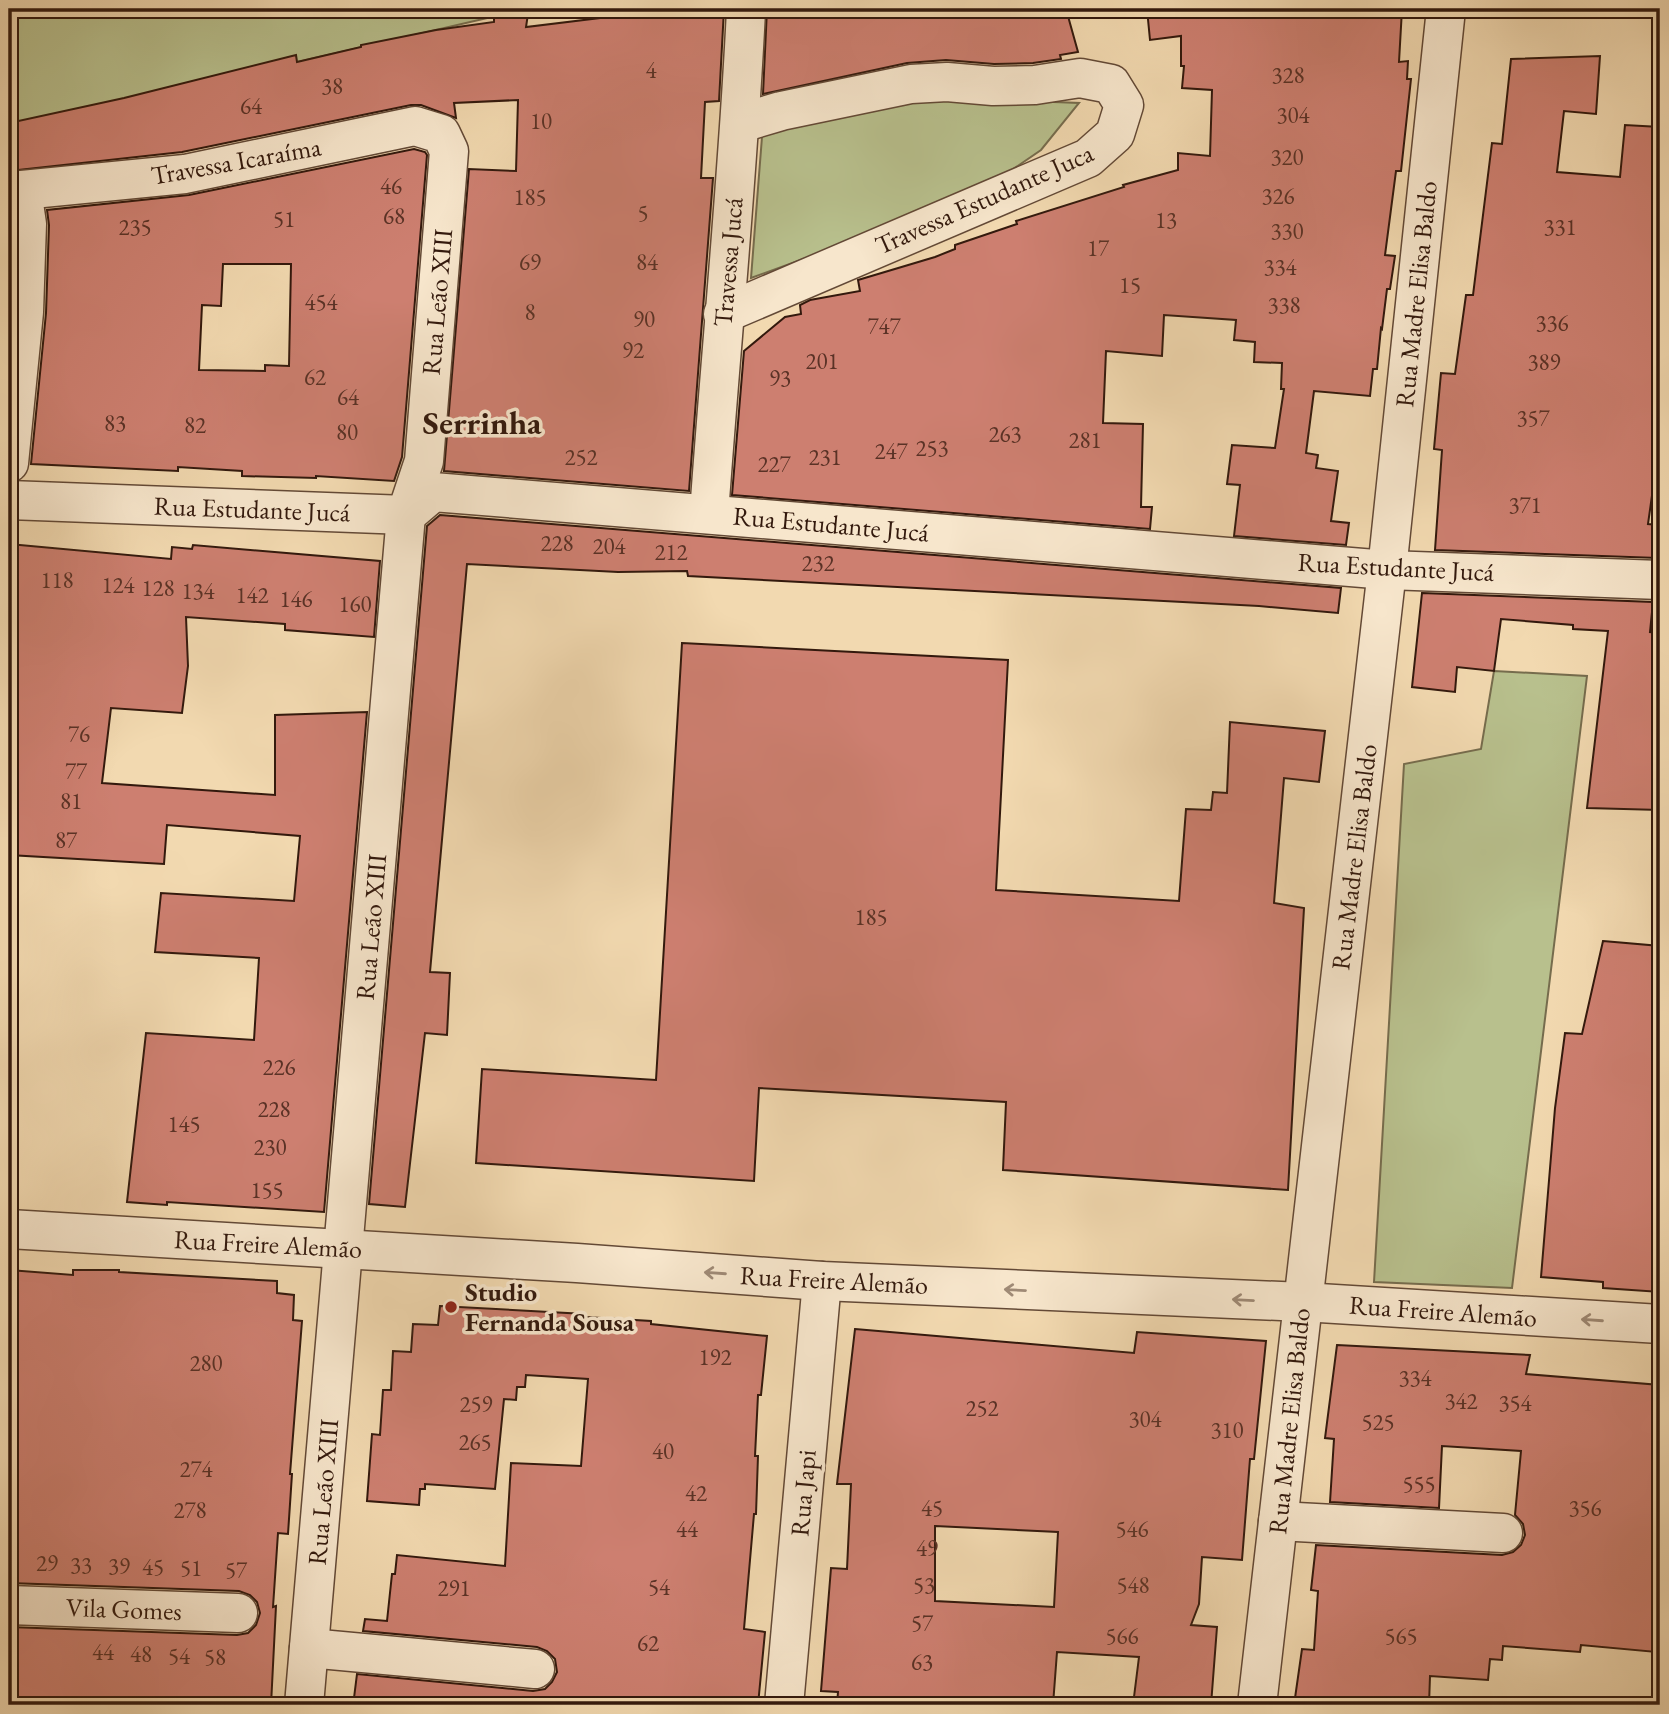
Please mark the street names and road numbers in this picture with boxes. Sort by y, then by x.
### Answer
street label: Travessa Icaraíma [148,129,324,193]
street label: Travessa Estudante Juca [870,135,1099,262]
street label: Rua Madre Elisa Baldo [1387,179,1445,409]
street label: Travessa Jucá [705,195,751,328]
street label: Rua Leão XIII [414,227,460,376]
street label: Rua Estudante Jucá [153,489,351,529]
street label: Rua Estudante Jucá [732,498,931,550]
street label: Rua Estudante Jucá [1297,545,1496,589]
street label: Rua Madre Elisa Baldo [1323,742,1385,972]
street label: Rua Leão XIII [348,852,394,1001]
street label: Rua Freire Alemão [173,1222,363,1266]
street label: Rua Freire Alemão [739,1258,929,1302]
street label: Rua Freire Alemão [1348,1287,1538,1335]
street label: Rua Madre Elisa Baldo [1260,1306,1318,1536]
street label: Rua Leão XIII [300,1417,346,1566]
street label: Rua Japi [782,1448,824,1538]
street label: Vila Gomes [66,1590,182,1628]

